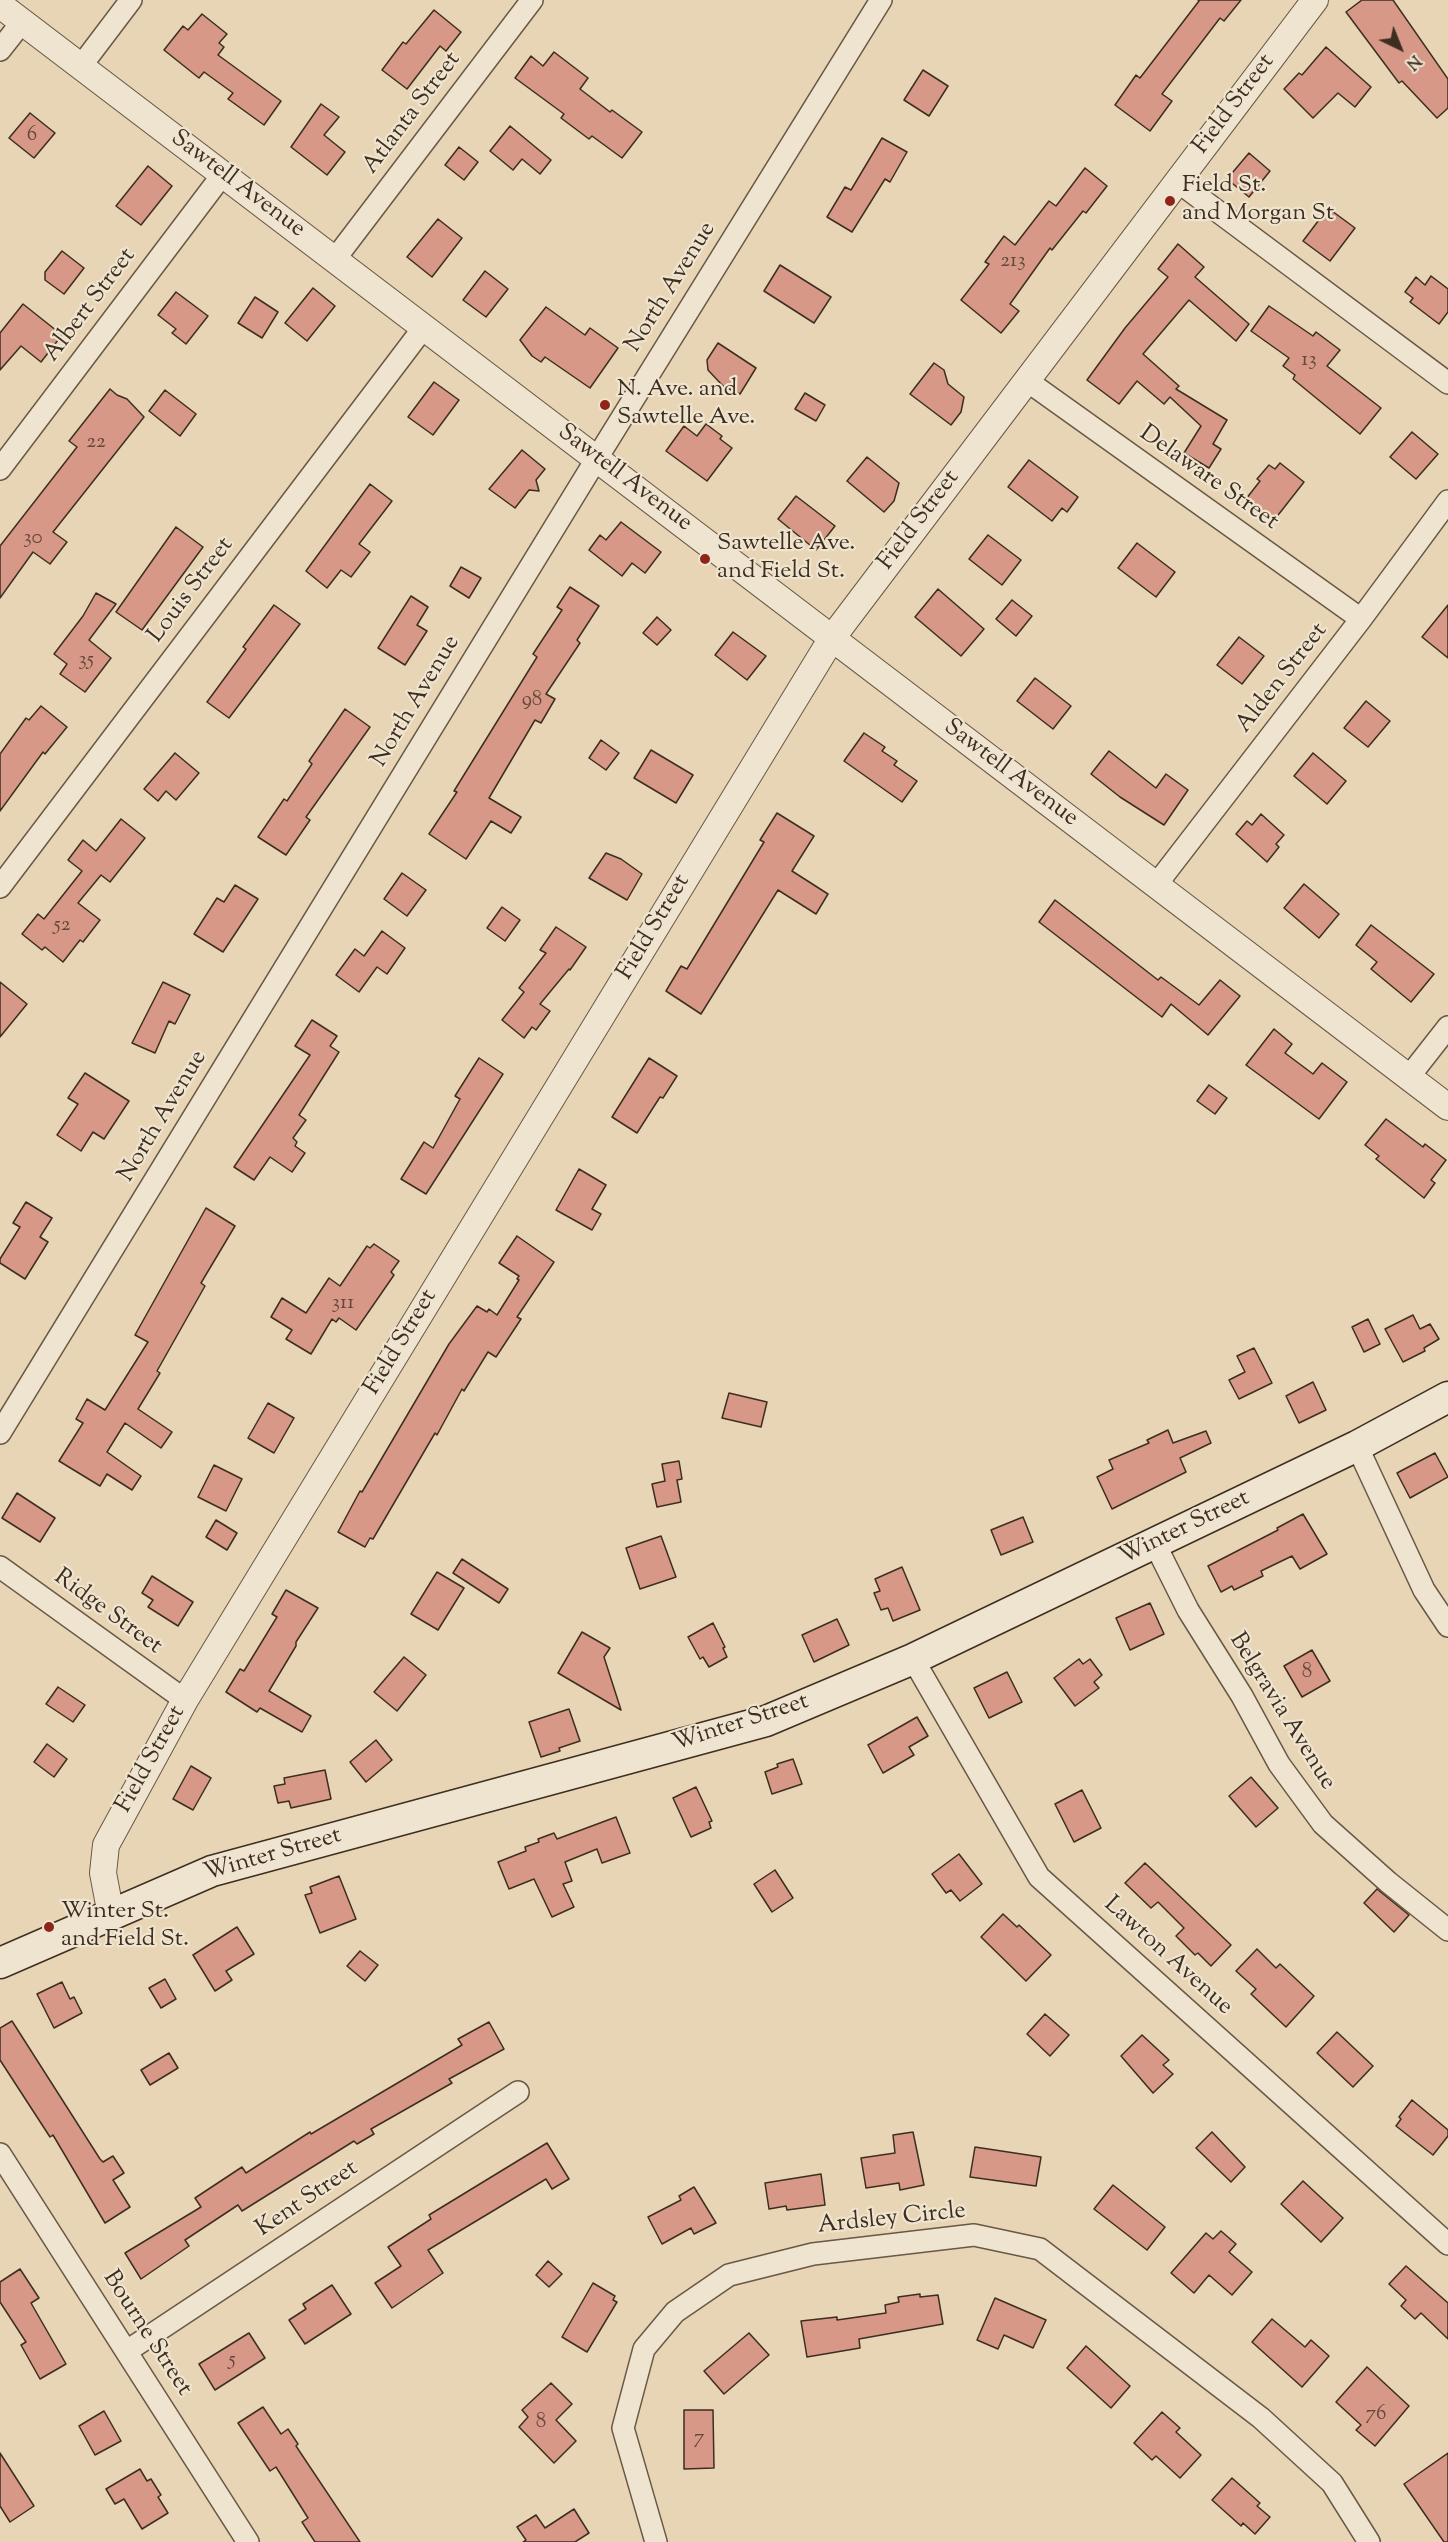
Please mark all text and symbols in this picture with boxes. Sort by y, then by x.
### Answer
north arrow [1370,18,1430,78]
street label: Atlanta Street [358,47,468,181]
street label: Field Street [1188,49,1282,161]
text: N [1400,49,1425,74]
house number: 6 [27,123,37,149]
street label: Sawtell Avenue [164,125,310,245]
place label: Field St. and Morgan St [1182,173,1334,229]
marker: Field St. and Morgan St [1163,194,1177,208]
street label: North Avenue [620,217,724,359]
street label: Albert Street [39,243,143,369]
house number: 213 [1000,249,1026,275]
house number: 13 [1301,348,1317,374]
place label: N. Ave. and Sawtelle Ave. [617,377,755,433]
marker: N. Ave. and Sawtelle Ave. [598,398,612,412]
street label: Sawtell Avenue [551,419,697,539]
street label: Delaware Street [1133,420,1283,538]
house number: 22 [86,430,106,456]
street label: Field Street [873,465,967,577]
house number: 30 [23,526,43,552]
place label: Sawtelle Ave. and Field St. [717,531,855,587]
street label: Louis Street [143,533,241,649]
marker: Sawtelle Ave. and Field St. [698,552,712,566]
street label: Alden Street [1231,618,1335,740]
street label: North Avenue [366,631,468,773]
house number: 35 [78,648,94,674]
house number: 98 [522,688,542,714]
street label: Sawtell Avenue [937,714,1083,834]
street label: Field Street [612,870,698,986]
house number: 52 [53,913,71,939]
street label: North Avenue [113,1046,215,1188]
street label: Field Street [359,1285,445,1401]
house number: 311 [332,1291,354,1317]
street label: Winter Street [1115,1485,1255,1573]
street label: Ridge Street [47,1564,167,1662]
street label: Belgravia Avenue [1221,1628,1341,1796]
house number: 8 [1302,1660,1312,1686]
street label: Winter Street [669,1688,813,1760]
street label: Field Street [111,1702,193,1818]
street label: Winter Street [201,1823,345,1889]
street label: Lawton Avenue [1096,1891,1238,2023]
place label: Winter St. and Field St. [61,1899,189,1955]
marker: Winter St. and Field St. [42,1920,56,1934]
street label: Kent Street [252,2155,364,2245]
street label: Ardsley Circle [817,2198,967,2242]
street label: Bourne Street [95,2266,197,2402]
house number: 5 [228,2348,236,2374]
house number: 76 [1366,2402,1386,2428]
house number: 8 [536,2410,546,2436]
house number: 7 [694,2426,704,2452]

